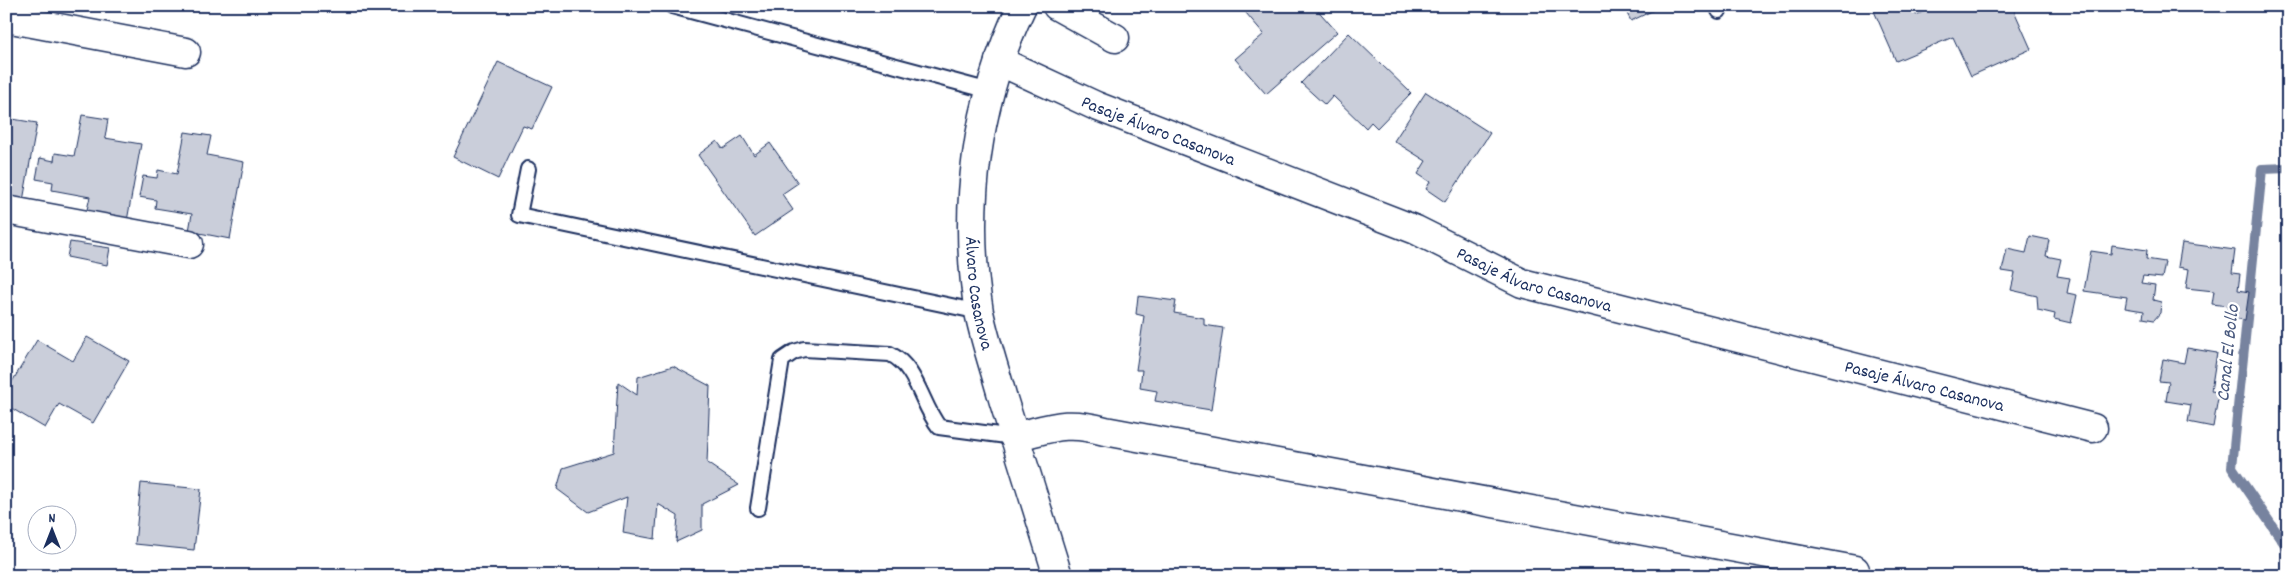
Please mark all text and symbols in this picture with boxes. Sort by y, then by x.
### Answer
street label: Pasaje Álvaro Casanova [1076,91,1239,174]
street label: Álvaro Casanova [957,236,998,354]
street label: Pasaje Álvaro Casanova [1451,242,1614,320]
water label: Canal El Bollo [2211,302,2248,403]
street label: Pasaje Álvaro Casanova [1842,355,2007,420]
north arrow [28,504,78,554]
text: N [49,509,56,529]

